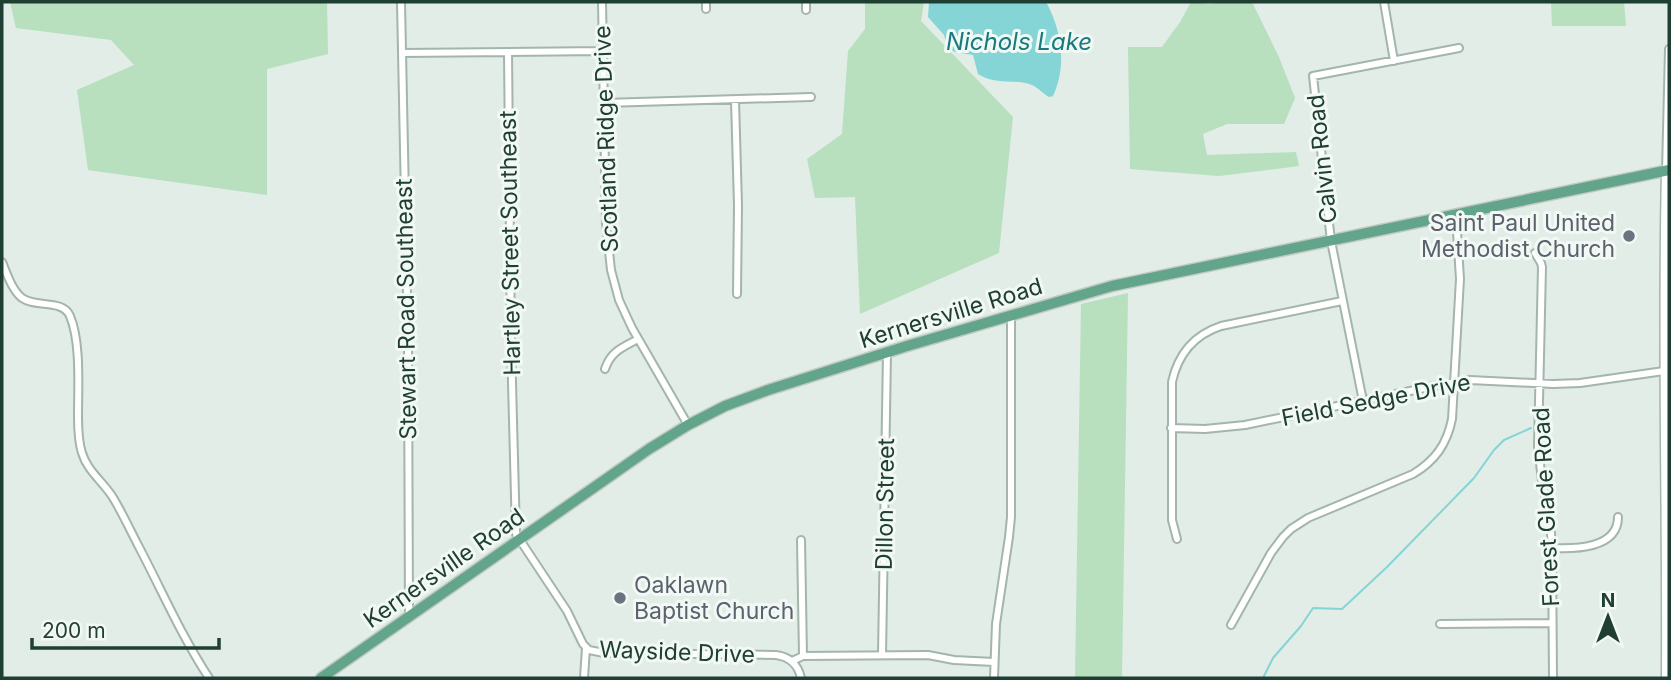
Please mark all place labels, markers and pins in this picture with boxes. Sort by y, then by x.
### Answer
place label: Saint Paul United Methodist Church [1421,209,1615,263]
marker: Saint Paul United Methodist Church [1621,228,1637,244]
place label: Oaklawn Baptist Church [634,571,794,625]
marker: Oaklawn Baptist Church [612,590,628,606]

